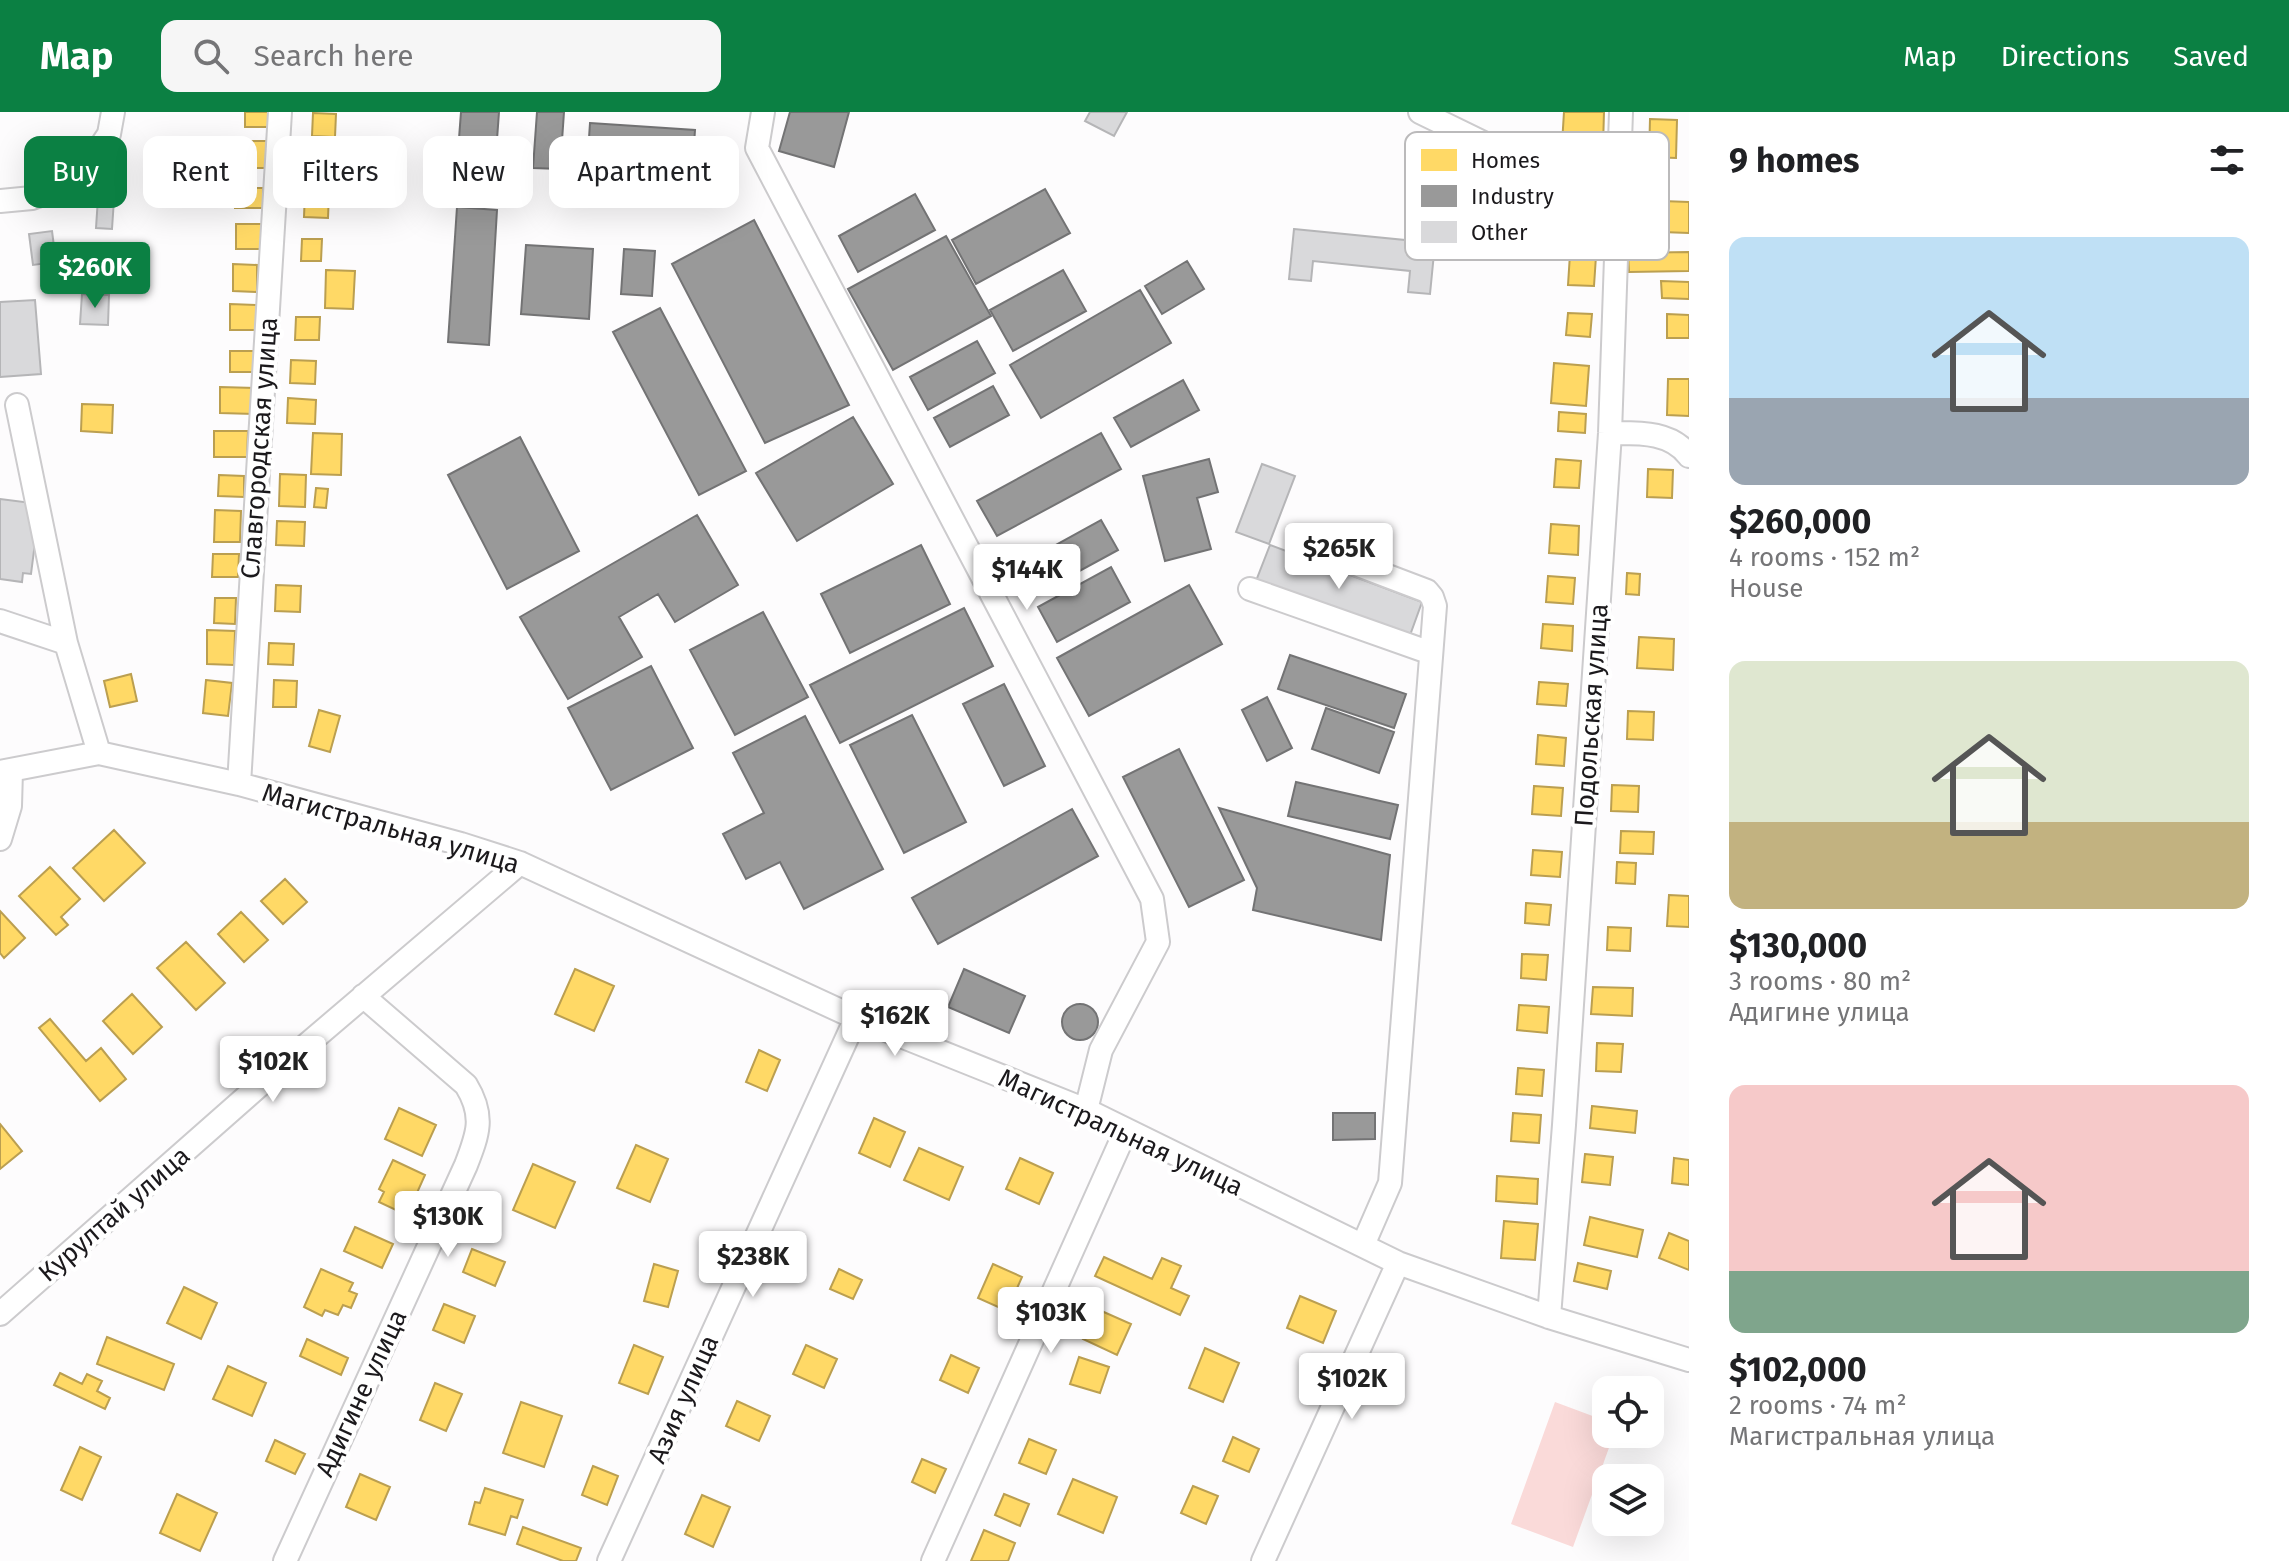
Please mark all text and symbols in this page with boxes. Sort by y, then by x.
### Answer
search box [161,20,721,92]
text: Map [40,33,113,79]
icon: search [189,34,233,78]
text: Search here [253,38,414,74]
text: Map [1903,40,1957,73]
text: Directions [2001,40,2129,73]
text: Saved [2173,40,2249,73]
legend [1405,132,1669,260]
chip: Buy [24,136,127,208]
chip: Rent [143,136,257,208]
chip: Filters [273,136,407,208]
chip: New [423,136,533,208]
chip: Apartment [549,136,739,208]
icon: filters [2205,138,2249,182]
text: 9 homes [1729,140,1860,181]
text: Homes [1471,147,1540,174]
text: Industry [1471,183,1554,210]
text: Other [1471,219,1528,246]
pin: $260K [39,242,151,310]
text: $260K [58,252,132,283]
icon: home [1917,289,2061,433]
street label: Славгородская улица [235,316,284,580]
text: $260,000 [1729,501,1871,542]
pin: $265K [1283,523,1395,591]
text: $265K [1303,533,1375,564]
text: 4 rooms · 152 m² [1729,542,1920,573]
pin: $144K [971,544,1083,612]
text: $144K [991,554,1063,585]
text: House [1729,573,1803,604]
street label: Подольская улица [1568,602,1615,828]
icon: home [1917,713,2061,857]
street label: Магистральная улица [259,777,523,880]
text: $130,000 [1729,925,1867,966]
text: 3 rooms · 80 m² [1729,966,1911,997]
pin: $162K [839,990,951,1058]
text: Адигине улица [1729,997,1910,1028]
text: $162K [860,1000,930,1031]
pin: $102K [217,1036,329,1104]
text: $102K [238,1046,308,1077]
street label: Магистральная улица [994,1062,1248,1203]
icon: home [1917,1137,2061,1281]
street label: Курултай улица [32,1140,196,1289]
pin: $130K [392,1191,504,1259]
text: $130K [413,1201,483,1232]
pin: $238K [697,1231,809,1299]
text: $238K [717,1241,789,1272]
pin: $103K [995,1287,1107,1355]
text: $103K [1016,1297,1086,1328]
street label: Адигине улица [309,1305,414,1482]
street label: Азия улица [641,1330,726,1468]
text: $102,000 [1729,1349,1867,1390]
pin: $102K [1296,1353,1408,1421]
text: $102K [1317,1363,1387,1394]
map controls [1592,1376,1664,1536]
button: locate [1592,1376,1664,1448]
text: 2 rooms · 74 m² [1729,1390,1907,1421]
text: Магистральная улица [1729,1421,1995,1452]
button: layers [1592,1464,1664,1536]

